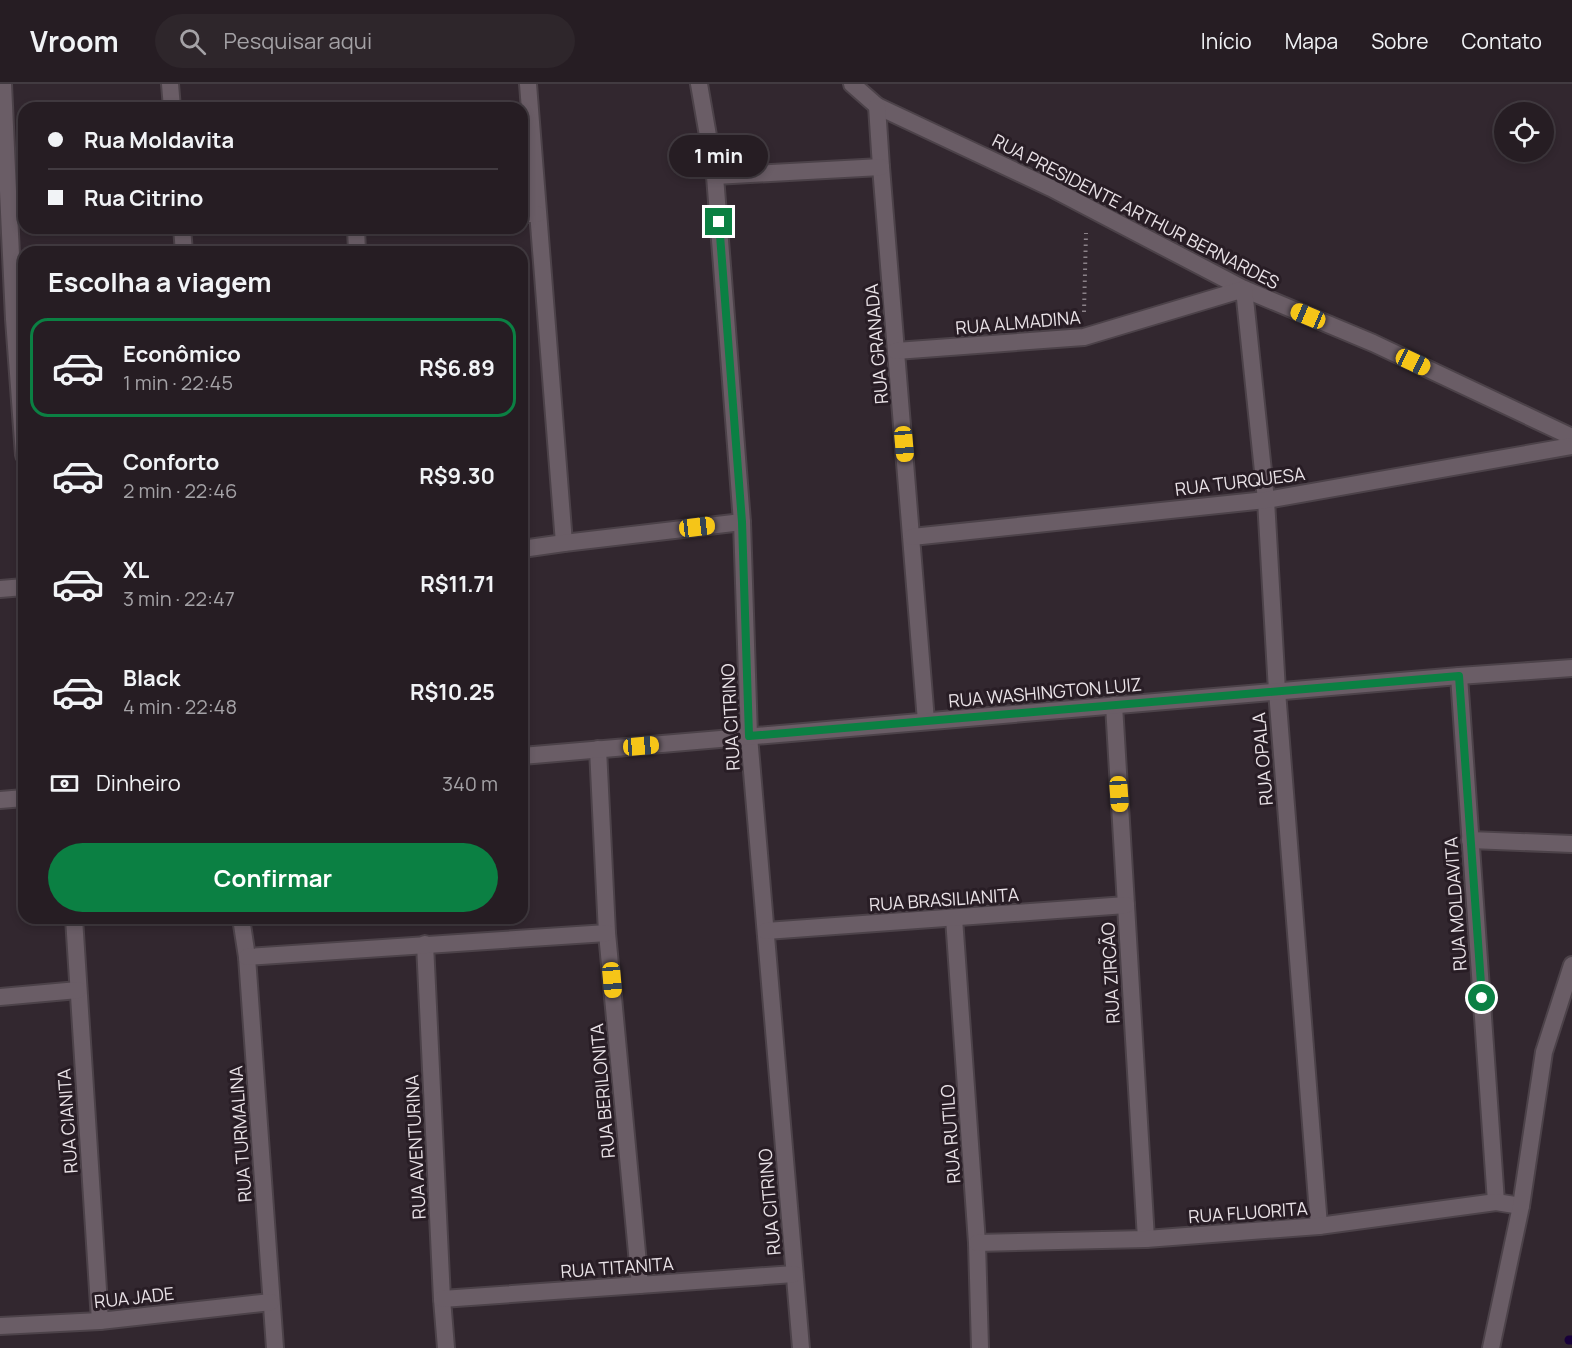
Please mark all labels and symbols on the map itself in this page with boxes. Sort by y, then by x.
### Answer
street label: RUA PRESIDENTE ARTHUR BERNARDES [988,128,1284,294]
callout: 1 min [670,135,768,177]
route end [705,208,732,235]
street label: RUA GRANADA [859,282,893,405]
car [1288,301,1328,331]
street label: RUA ALMADINA [954,305,1082,339]
car [1393,346,1433,378]
car [893,425,915,463]
street label: RUA TURQUESA [1173,461,1307,501]
car [678,516,716,538]
street label: RUA CITRINO [715,663,745,771]
street label: RUA WASHINGTON LUIZ [947,672,1143,712]
street label: RUA OPALA [1246,711,1278,807]
car [622,735,660,757]
car [1109,775,1129,813]
street label: RUA MOLDAVITA [1438,835,1472,972]
street label: RUA BRASILIANITA [868,882,1020,916]
street label: RUA ZIRCÃO [1095,922,1125,1024]
car [601,961,623,999]
route start [1468,984,1495,1011]
street label: RUA BERILONITA [584,1022,620,1160]
street label: RUA TURMALINA [223,1064,257,1203]
street label: RUA CIANITA [51,1067,83,1174]
street label: RUA AVENTURINA [399,1074,431,1220]
street label: RUA RUTILO [935,1084,965,1184]
street label: RUA CITRINO [752,1148,786,1256]
street label: RUA FLUORITA [1187,1196,1309,1228]
street label: RUA TITANITA [560,1251,675,1283]
street label: RUA JADE [93,1281,175,1313]

